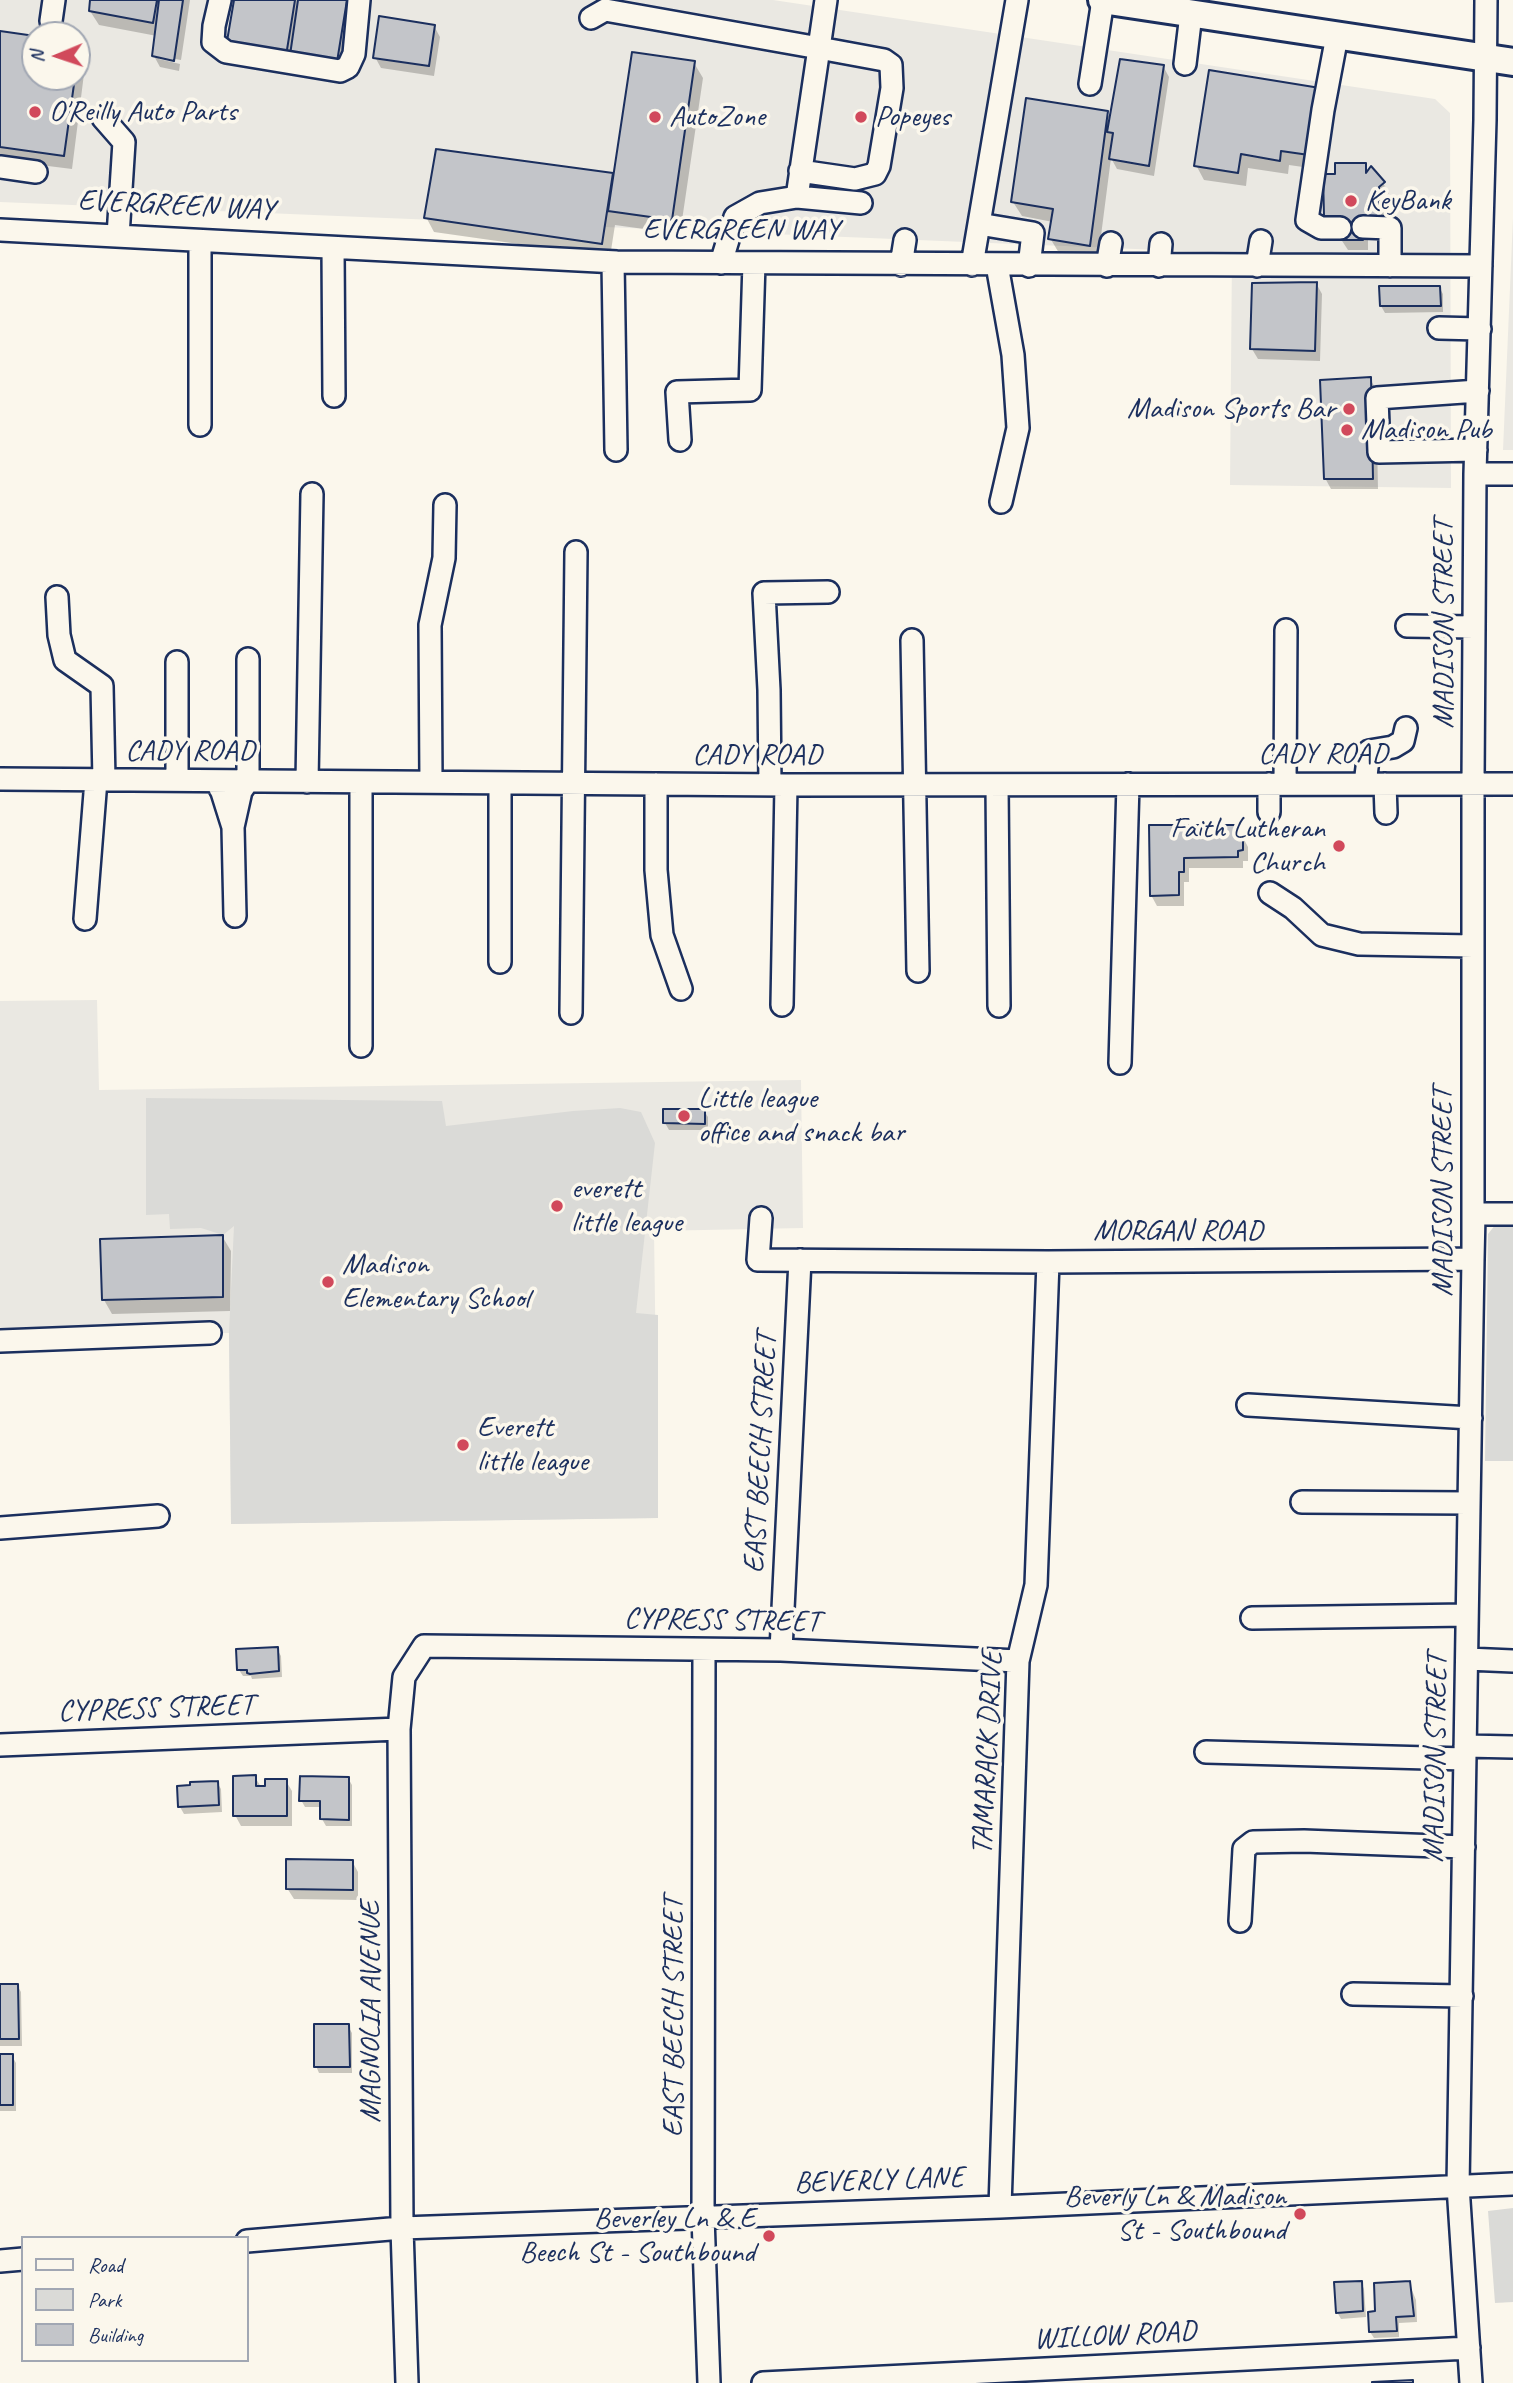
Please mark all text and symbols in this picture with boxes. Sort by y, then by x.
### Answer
north arrow [21,21,91,91]
text: N [25,50,49,63]
place label: O'Reilly Auto Parts [49,94,237,130]
place label: AutoZone [669,99,765,135]
place label: Popeyes [875,99,950,135]
marker: O'Reilly Auto Parts [27,104,43,120]
marker: AutoZone [647,109,663,125]
marker: Popeyes [853,109,869,125]
street label: EVERGREEN WAY [77,183,275,229]
place label: KeyBank [1365,183,1451,219]
marker: KeyBank [1343,193,1359,209]
street label: EVERGREEN WAY [643,212,839,248]
place label: Madison Sports Bar [1127,391,1335,427]
marker: Madison Sports Bar [1341,401,1357,417]
place label: Madison Pub [1361,412,1492,448]
marker: Madison Pub [1339,422,1355,438]
street label: MADISON STREET [1426,520,1462,728]
street label: CADY ROAD [125,733,255,769]
street label: CADY ROAD [1258,736,1388,772]
street label: CADY ROAD [692,737,822,773]
place label: Faith Lutheran Church [1170,811,1325,882]
marker: Faith Lutheran Church [1331,838,1347,854]
place label: Little league office and snack bar [698,1081,904,1152]
street label: MADISON STREET [1425,1088,1461,1296]
marker: Little league office and snack bar [676,1108,692,1124]
place label: everett little league [571,1171,682,1242]
marker: everett little league [549,1198,565,1214]
street label: MORGAN ROAD [1093,1213,1263,1249]
place label: Madison Elementary School [342,1247,529,1318]
marker: Madison Elementary School [320,1274,336,1290]
street label: EAST BEECH STREET [737,1332,785,1574]
place label: Everett little league [477,1410,588,1480]
marker: Everett little league [455,1437,471,1453]
street label: CYPRESS STREET [624,1601,820,1641]
street label: TAMARACK DRIVE [965,1650,1011,1856]
street label: MADISON STREET [1416,1653,1456,1863]
street label: CYPRESS STREET [57,1688,255,1730]
street label: EAST BEECH STREET [656,1897,692,2137]
street label: MAGNOLIA AVENUE [353,1901,389,2123]
street label: BEVERLY LANE [794,2160,964,2202]
place label: Beverly Ln & Madison St - Southbound [1064,2179,1286,2250]
place label: Beverley Ln & E Beech St - Southbound [519,2201,755,2272]
marker: Beverly Ln & Madison St - Southbound [1292,2206,1308,2222]
marker: Beverley Ln & E Beech St - Southbound [761,2228,777,2244]
legend [21,2236,248,2362]
text: Road [88,2252,123,2278]
text: Park [88,2287,121,2313]
street label: WILLOW ROAD [1033,2314,1197,2358]
text: Building [88,2322,143,2348]

